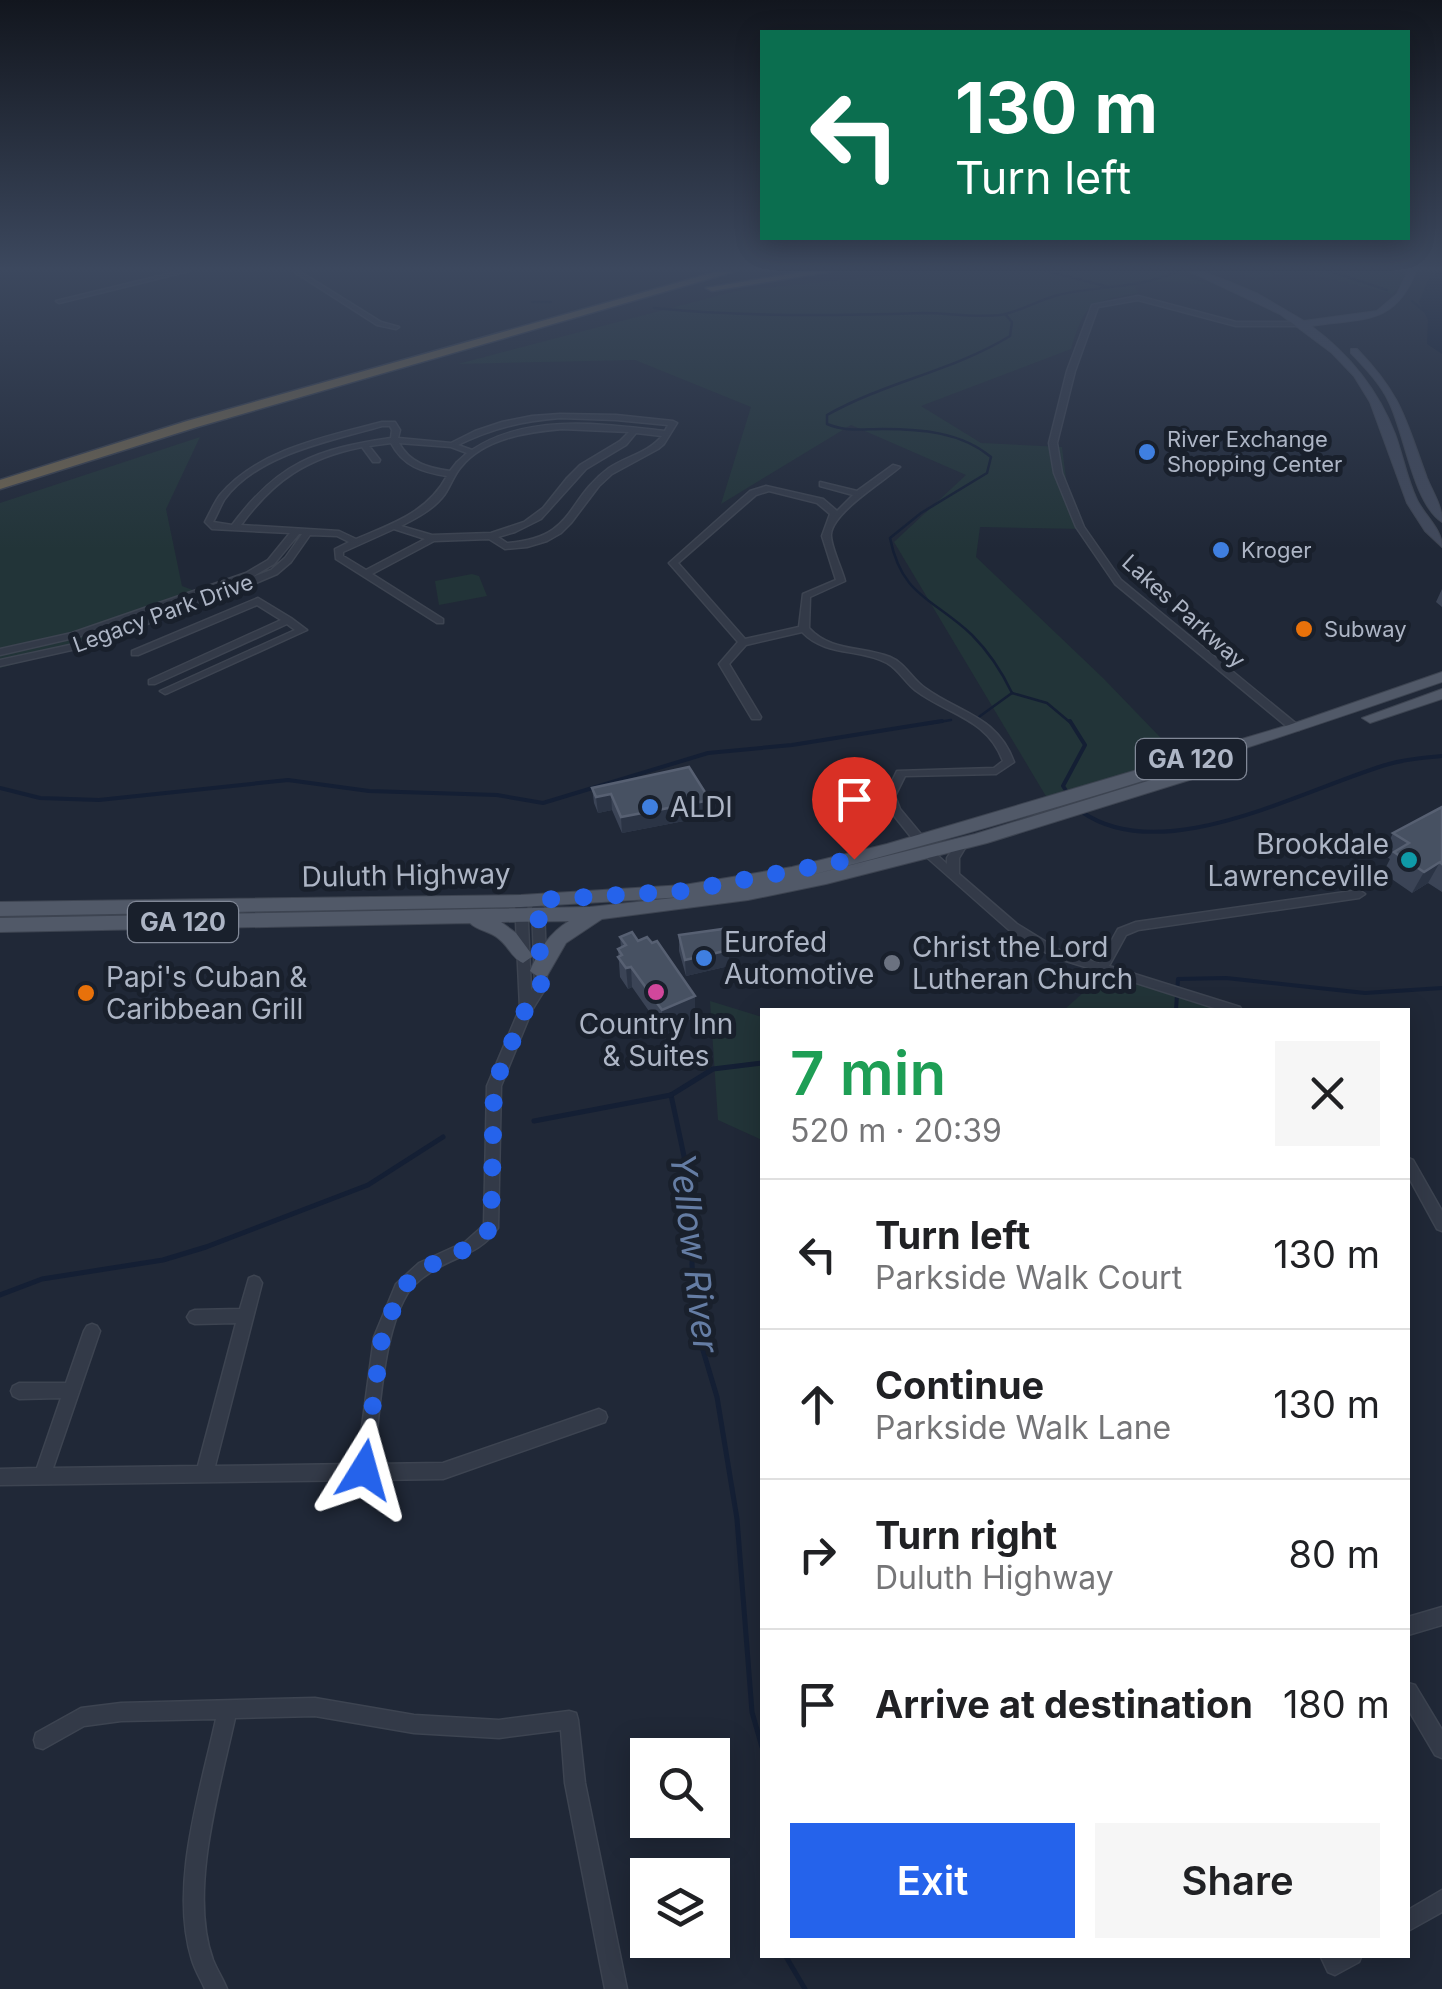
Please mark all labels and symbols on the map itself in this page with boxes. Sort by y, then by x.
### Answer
place label: River Exchange Shopping Center [1167,426,1342,477]
marker: River Exchange Shopping Center [1136,441,1158,463]
place label: Kroger [1241,537,1312,563]
marker: Kroger [1210,539,1232,561]
street label: Lakes Parkway [1117,549,1251,673]
street label: Legacy Park Drive [69,568,257,658]
place label: Subway [1324,616,1407,642]
marker: Subway [1293,618,1315,640]
road number: GA 120 [1136,739,1246,779]
pin [812,757,897,860]
place label: ALDI [670,790,733,824]
marker: ALDI [639,796,661,818]
place label: Brookdale Lawrenceville [1207,827,1389,893]
marker: Brookdale Lawrenceville [1398,849,1420,871]
street label: Duluth Highway [301,856,511,894]
road number: GA 120 [128,902,238,942]
place label: Eurofed Automotive [724,925,874,991]
place label: Christ the Lord Lutheran Church [912,930,1133,996]
marker: Eurofed Automotive [693,947,715,969]
marker: Christ the Lord Lutheran Church [881,952,903,974]
place label: Papi's Cuban & Caribbean Grill [106,960,307,1026]
marker: Country Inn & Suites [645,981,667,1003]
marker: Papi's Cuban & Caribbean Grill [75,982,97,1004]
place label: Country Inn & Suites [579,1007,733,1073]
water label: Yellow River [662,1151,728,1356]
position arrow [312,1418,416,1522]

